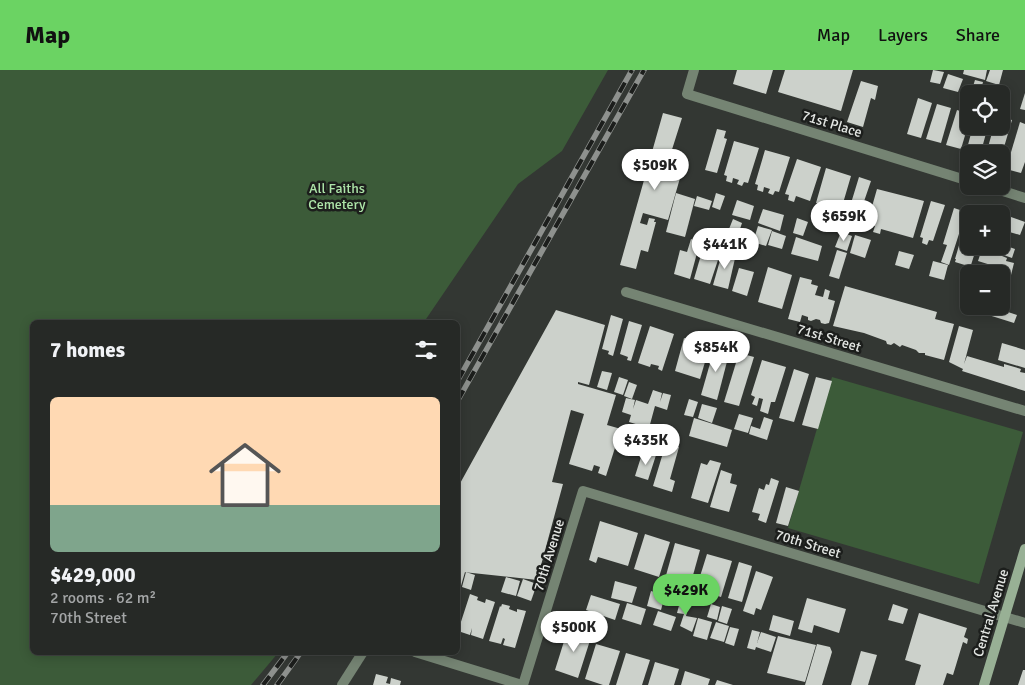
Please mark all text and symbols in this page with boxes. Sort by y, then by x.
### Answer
text: Map [25,20,70,50]
text: Map [817,24,850,46]
text: Layers [878,24,928,46]
text: Share [956,24,1000,46]
map controls [960,85,1010,315]
button: locate [960,85,1010,135]
street label: 71st Place [800,107,864,141]
button: layers [960,145,1010,195]
pin: $509K [620,148,690,191]
text: $509K [633,155,677,175]
park label: All Faiths Cemetery [308,180,366,213]
pin: $659K [809,200,879,242]
button: + [960,205,1010,255]
text: $659K [822,206,866,226]
pin: $441K [690,228,760,270]
text: $441K [703,234,747,254]
button: − [960,265,1010,315]
street label: 71st Street [795,320,863,356]
pin: $854K [681,330,751,373]
icon: filters [412,336,440,364]
text: 7 homes [50,337,125,363]
text: $854K [694,337,738,357]
pin: $435K [611,424,681,466]
icon: home [200,430,290,520]
text: $435K [624,430,668,450]
street label: 70th Avenue [530,517,568,593]
street label: 70th Street [773,526,843,562]
text: $429,000 [50,562,136,588]
street label: Central Avenue [970,567,1012,659]
pin: $429K [651,574,721,616]
text: $429K [664,580,708,600]
text: 2 rooms · 62 m² [50,588,156,608]
text: 70th Street [50,608,127,628]
pin: $500K [539,610,609,653]
text: $500K [552,617,596,637]

